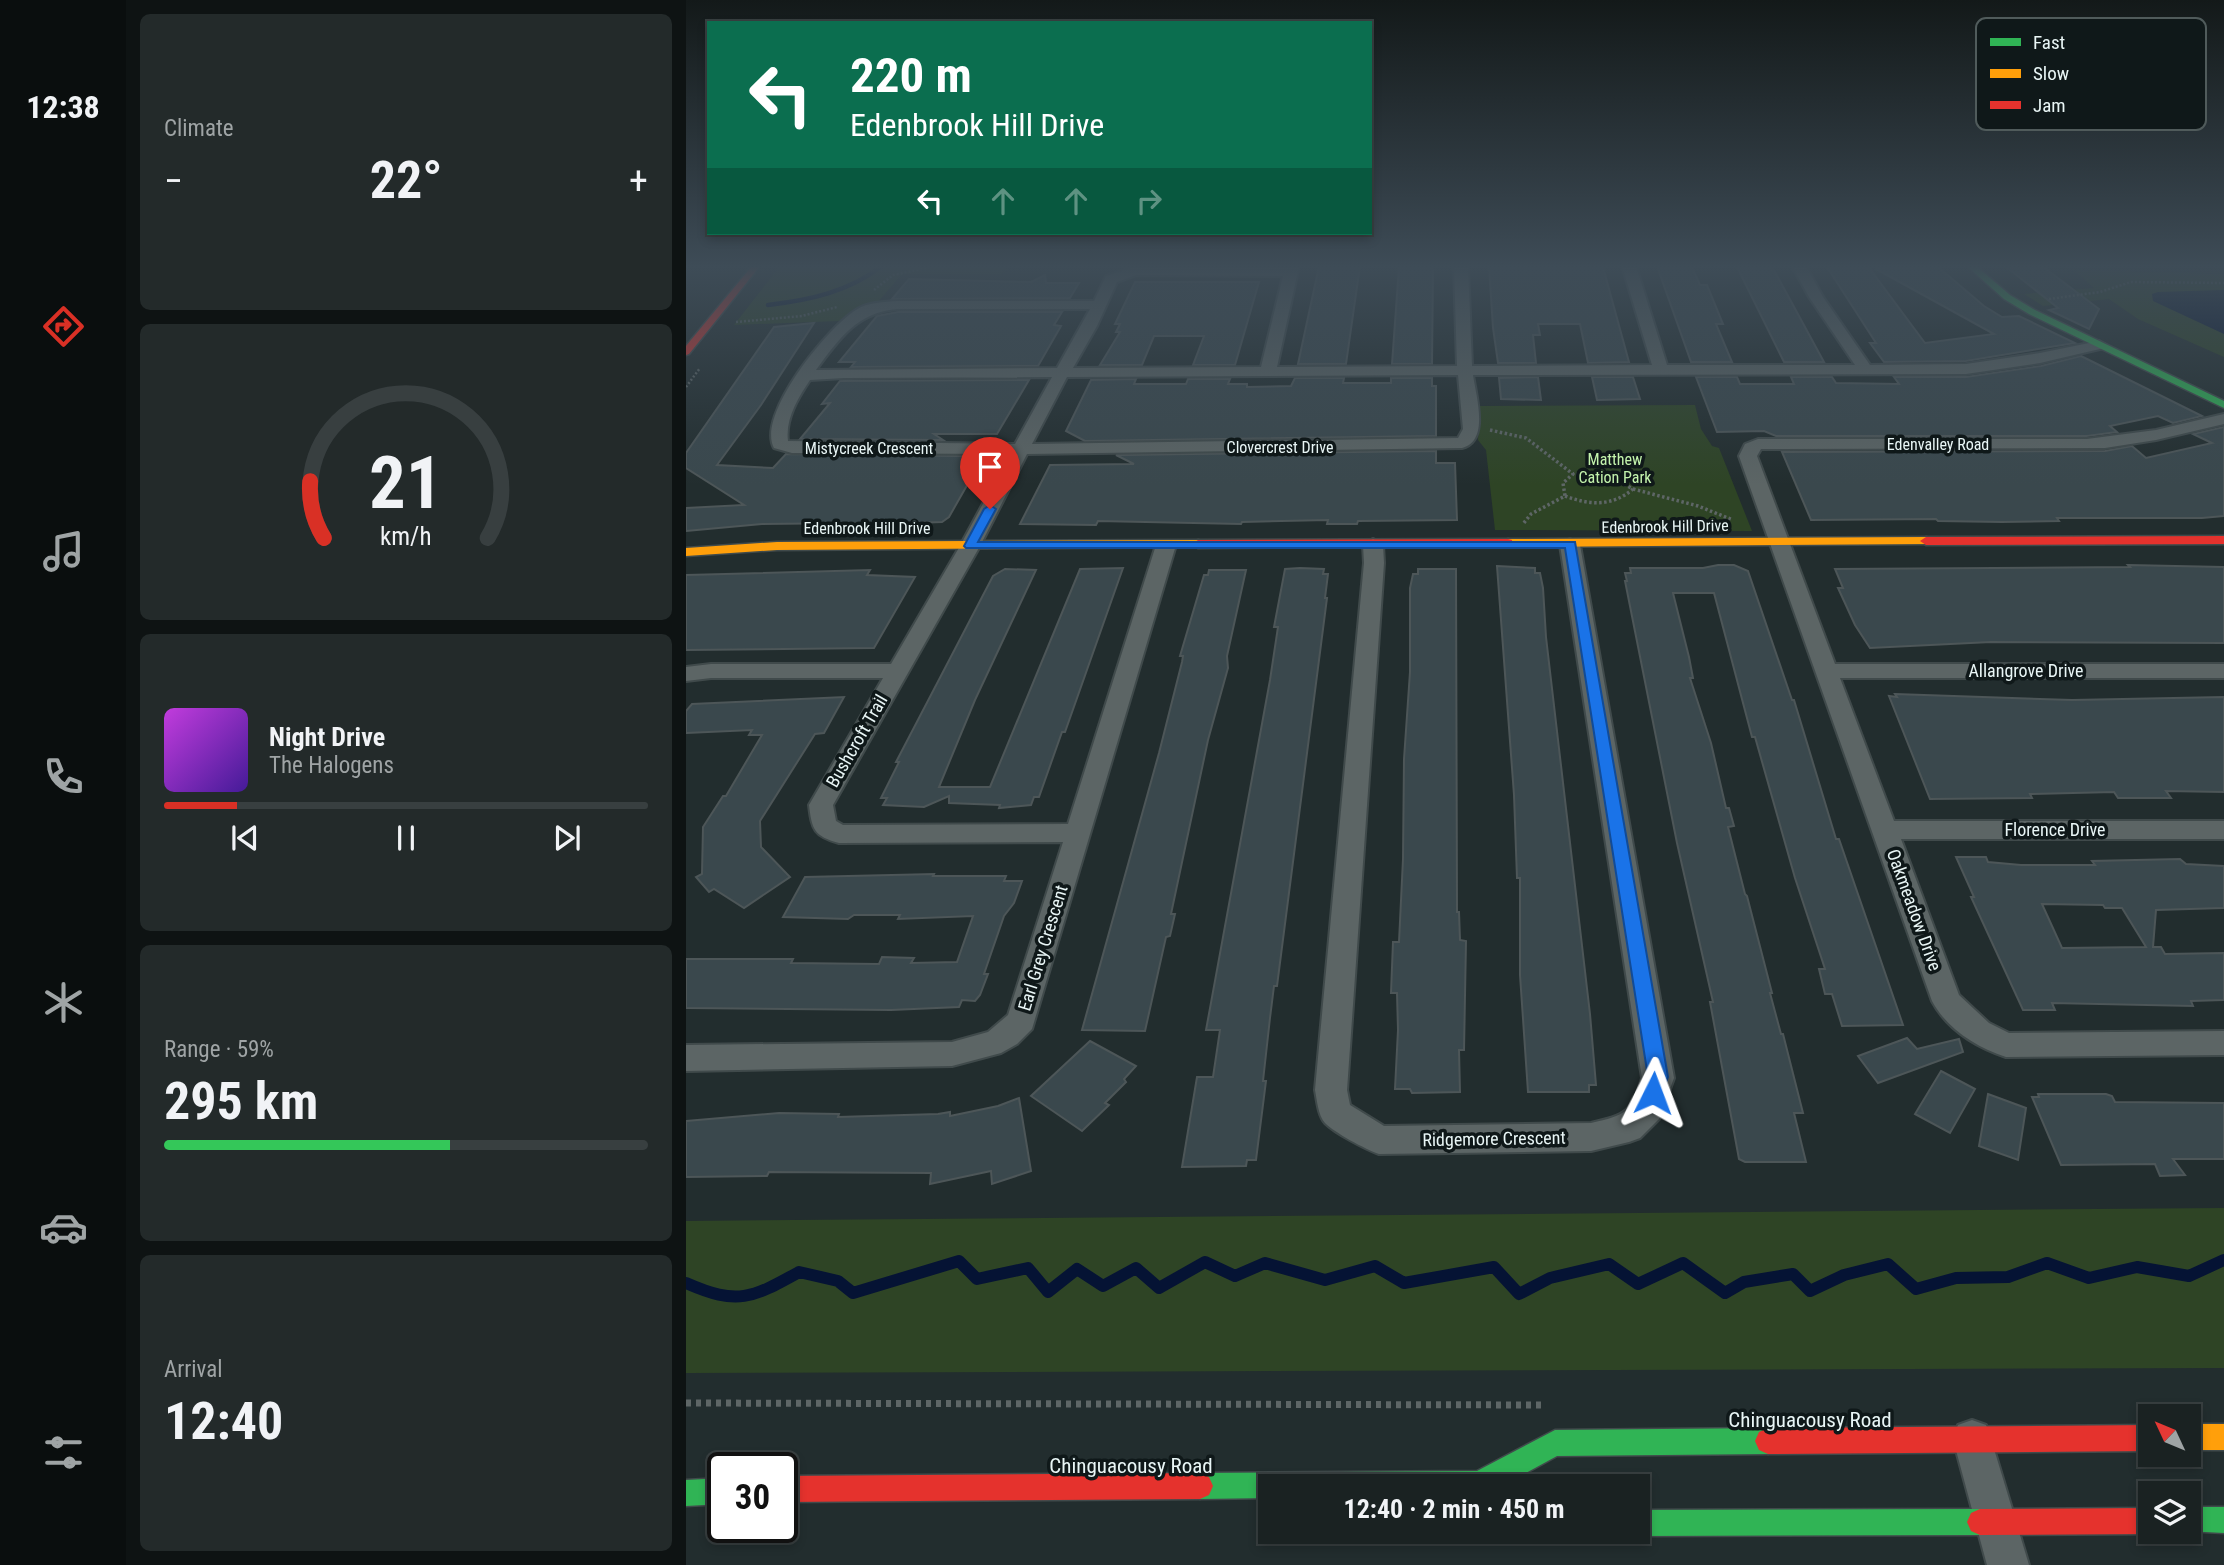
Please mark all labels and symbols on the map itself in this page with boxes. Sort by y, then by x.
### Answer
legend [1976,18,2206,130]
text: Fast [2033,31,2065,54]
text: Slow [2033,62,2069,85]
text: Jam [2033,94,2066,117]
street label: Edenvalley Road [1887,435,1989,454]
pin [960,437,1020,509]
street label: Clovercrest Drive [1227,438,1333,457]
street label: Mistycreek Crescent [805,439,933,458]
park label: Matthew Cation Park [1578,450,1652,487]
street label: Edenbrook Hill Drive [1601,516,1729,537]
street label: Edenbrook Hill Drive [803,519,931,538]
street label: Allangrove Drive [1968,660,2084,681]
street label: Bushcroft Trail [822,691,892,791]
street label: Florence Drive [2004,819,2106,840]
street label: Oakmeadow Drive [1883,846,1946,974]
street label: Earl Grey Crescent [1013,883,1072,1013]
position arrow [1616,1056,1690,1130]
street label: Ridgemore Crescent [1422,1127,1566,1150]
north arrow [2138,1404,2202,1466]
street label: Chinguacousy Road [1728,1408,1892,1432]
speed limit sign: 30 [707,1452,798,1543]
street label: Chinguacousy Road [1049,1454,1213,1478]

